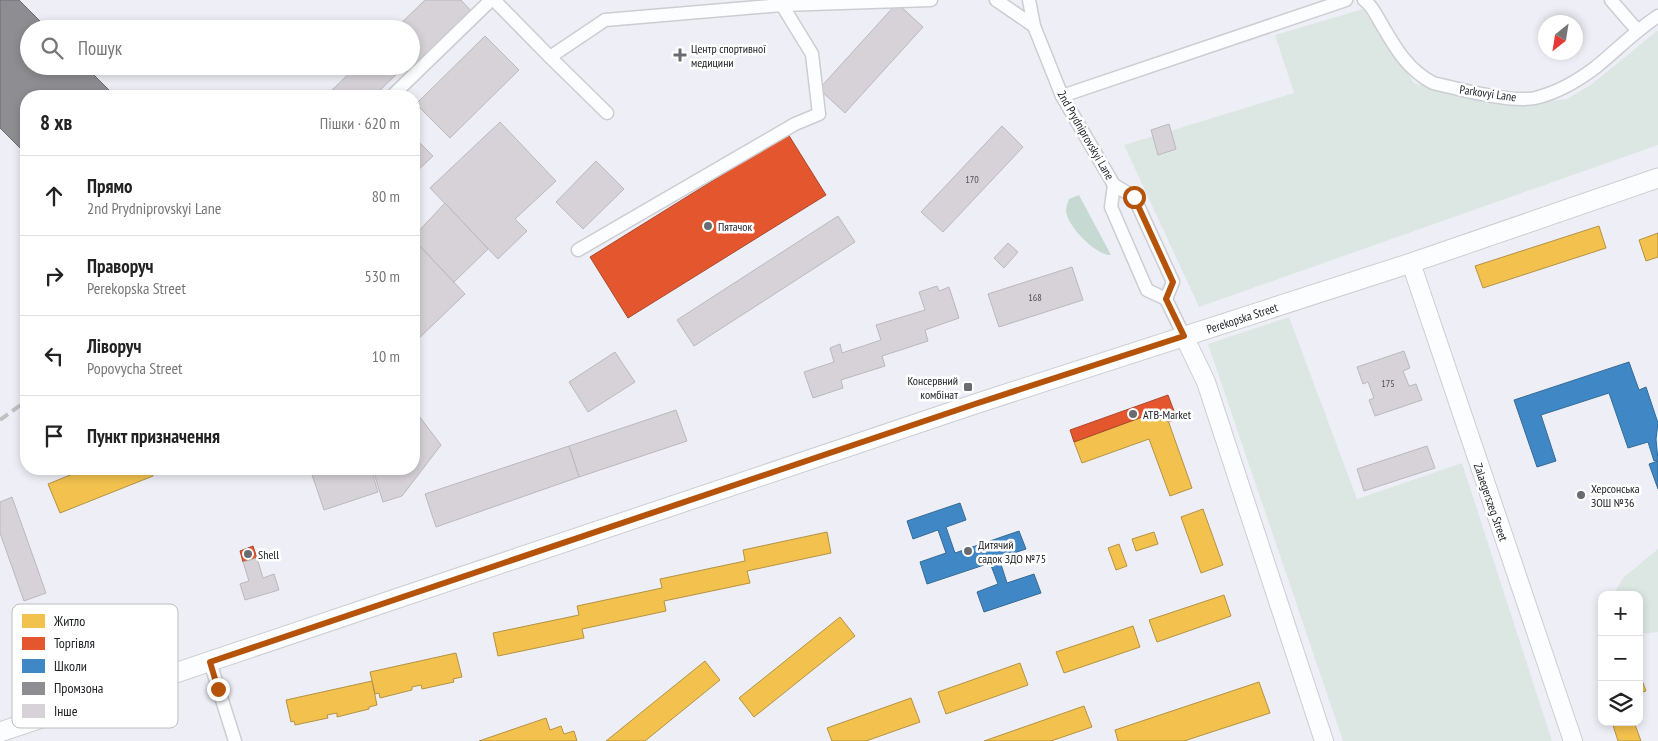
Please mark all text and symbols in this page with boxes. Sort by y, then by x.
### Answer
north arrow [1538,15,1583,60]
search box [20,20,420,75]
icon: search [38,34,66,62]
text: Пошук [78,36,122,60]
place label: Центр спортивної медицини [691,41,766,70]
marker: Центр спортивної медицини [673,48,687,62]
street label: Parkovyi Lane [1459,82,1517,104]
street label: 2nd Prydniprovskyi Lane [1054,88,1118,182]
text: 8 хв [40,109,72,136]
text: Пішки · 620 m [320,113,400,133]
house number: 170 [965,173,979,186]
text: Прямо [87,174,132,198]
icon: ahead [40,182,68,210]
text: 80 m [372,186,400,206]
route start [1123,186,1146,209]
text: 2nd Prydniprovskyi Lane [87,198,221,218]
place label: Пятачок [718,219,753,234]
marker: Пятачок [702,220,714,232]
text: Праворуч [87,254,154,278]
icon: right [40,262,68,290]
text: 530 m [365,266,400,286]
text: Perekopska Street [87,278,186,298]
house number: 168 [1028,291,1042,304]
street label: Perekopska Street [1204,299,1280,337]
text: Ліворуч [87,334,141,358]
icon: left [40,342,68,370]
text: 10 m [372,346,400,366]
text: Popovycha Street [87,358,182,378]
place label: Консервний комбінат [907,373,958,402]
house number: 175 [1381,377,1395,390]
marker: Консервний комбінат [962,381,974,393]
place label: ATB-Market [1143,407,1192,422]
marker: ATB-Market [1127,408,1139,420]
icon: arrive [40,422,68,450]
text: Пункт призначення [87,424,220,448]
street label: Zalaegerszeg Street [1471,461,1512,544]
place label: Херсонська ЗОШ №36 [1591,481,1640,510]
marker: Херсонська ЗОШ №36 [1575,489,1587,501]
place label: Дитячий садок ЗДО №75 [978,537,1046,566]
marker: Дитячий садок ЗДО №75 [962,545,974,557]
place label: Shell [258,547,279,562]
marker: Shell [242,548,254,560]
map controls [1598,591,1643,726]
button: + [1598,591,1643,636]
legend [12,604,178,728]
text: Житло [53,612,85,630]
text: Торгівля [54,634,95,652]
button: − [1598,636,1643,681]
text: Школи [54,657,87,675]
route end [207,678,230,701]
text: Промзона [54,679,103,697]
button: layers [1598,681,1643,726]
text: Інше [54,702,78,720]

